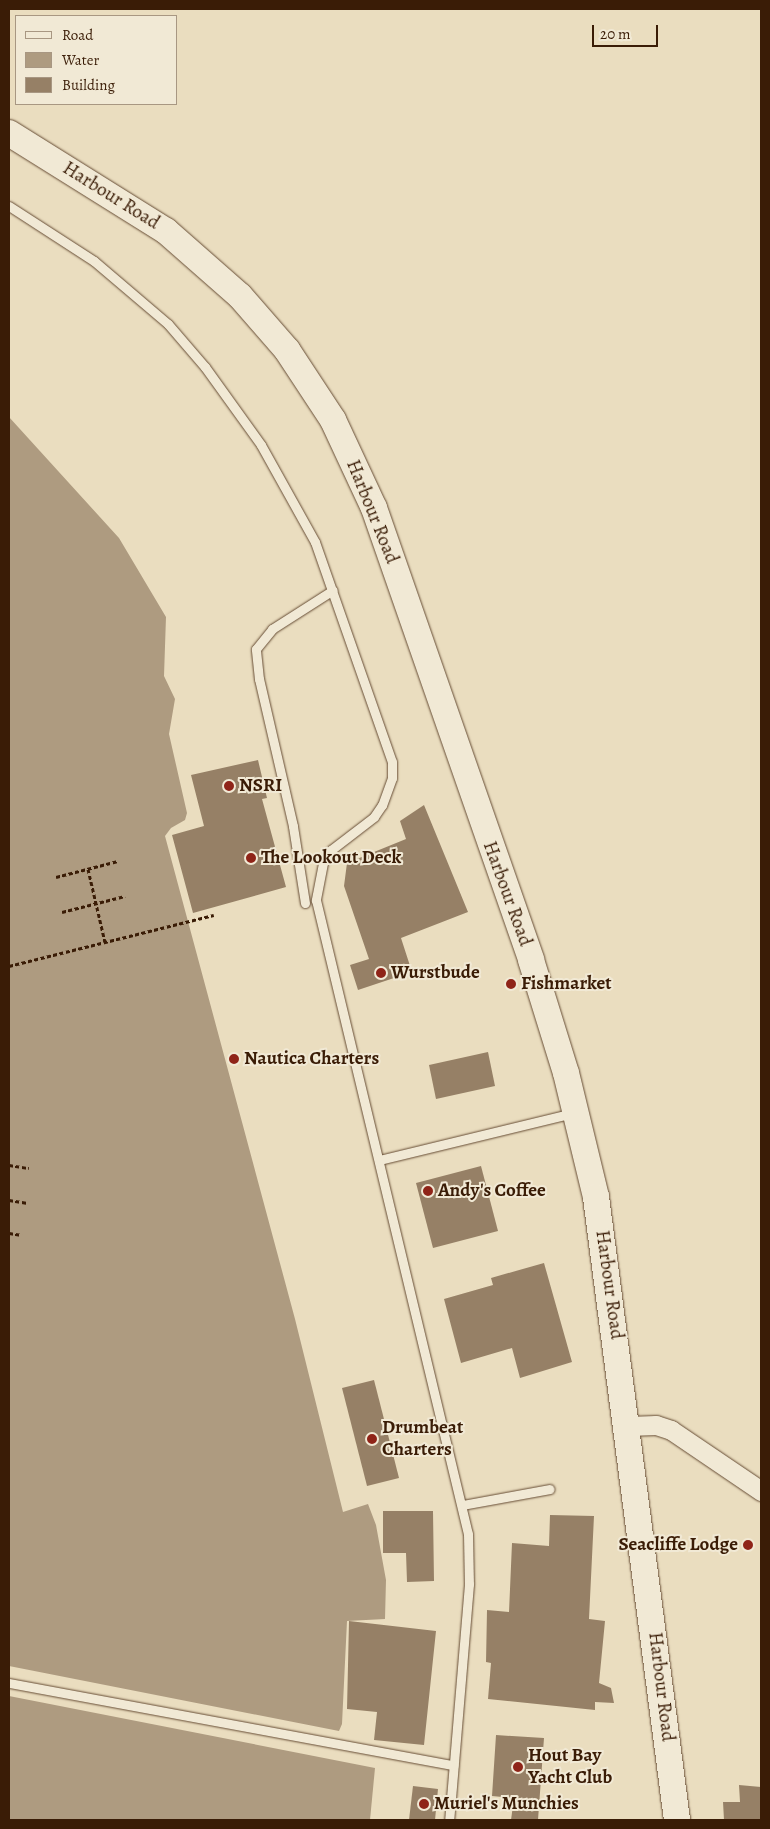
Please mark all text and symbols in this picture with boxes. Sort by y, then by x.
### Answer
legend [15,15,178,105]
scale bar [595,15,661,47]
text: 20 m [600,24,631,44]
text: Road [62,25,93,45]
text: Water [62,50,99,70]
text: Building [62,75,115,95]
street label: Harbour Road [58,157,164,235]
street label: Harbour Road [341,457,403,567]
place label: NSRI [239,775,282,797]
marker: NSRI [223,780,235,792]
street label: Harbour Road [477,838,537,950]
place label: The Lookout Deck [261,847,401,869]
marker: The Lookout Deck [245,852,257,864]
place label: Wurstbude [391,962,480,984]
marker: Wurstbude [375,967,387,979]
place label: Fishmarket [521,973,612,995]
marker: Fishmarket [505,978,517,990]
place label: Nautica Charters [244,1048,379,1070]
marker: Nautica Charters [228,1053,240,1065]
place label: Andy's Coffee [438,1180,546,1202]
marker: Andy's Coffee [422,1185,434,1197]
street label: Harbour Road [590,1229,628,1341]
place label: Drumbeat Charters [382,1417,463,1461]
marker: Drumbeat Charters [366,1433,378,1445]
place label: Seacliffe Lodge [618,1534,738,1556]
marker: Seacliffe Lodge [742,1539,754,1551]
street label: Harbour Road [643,1631,679,1743]
place label: Hout Bay Yacht Club [528,1745,612,1789]
marker: Hout Bay Yacht Club [512,1761,524,1773]
place label: Muriel's Munchies [434,1793,579,1815]
marker: Muriel's Munchies [418,1798,430,1810]

